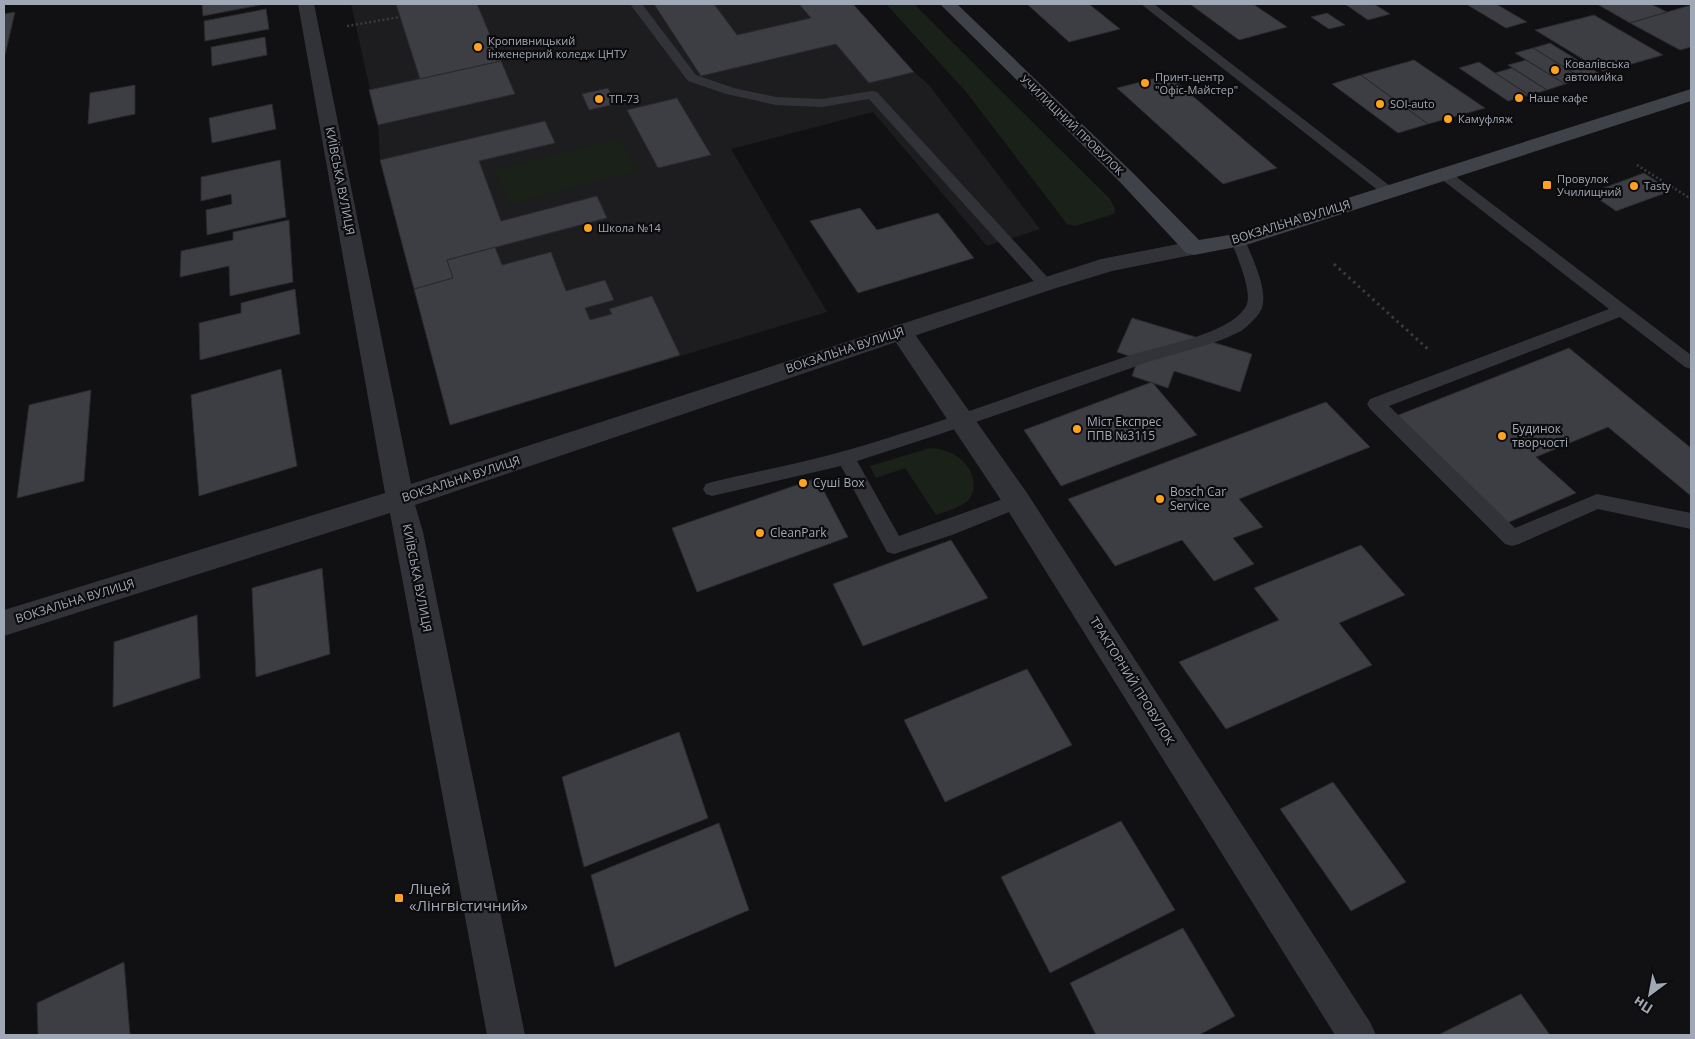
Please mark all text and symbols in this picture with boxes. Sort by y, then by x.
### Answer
place label: Кропивницький інженерний коледж ЦНТУ [488,33,627,61]
marker: Кропивницький інженерний коледж ЦНТУ [472,41,484,53]
place label: Ковалівська автомийка [1565,56,1630,84]
marker: Ковалівська автомийка [1549,64,1561,76]
place label: Принт-центр "Офіс-Майстер" [1155,69,1238,97]
street label: УЧИЛИЩНИЙ ПРОВУЛОК [1017,71,1127,178]
marker: Принт-центр "Офіс-Майстер" [1139,77,1151,89]
place label: Наше кафе [1529,90,1588,105]
place label: ТП-73 [609,91,639,106]
marker: Наше кафе [1513,92,1525,104]
marker: ТП-73 [593,93,605,105]
place label: SOI-auto [1390,96,1435,111]
marker: SOI-auto [1374,98,1386,110]
place label: Камуфляж [1458,111,1514,126]
marker: Камуфляж [1442,113,1454,125]
street label: КИЇВСЬКА ВУЛИЦЯ [322,125,359,236]
place label: Провулок Училищний [1557,171,1622,199]
place label: Tasty [1644,178,1671,193]
marker: Провулок Училищний [1541,179,1553,191]
marker: Tasty [1628,180,1640,192]
street label: ВОКЗАЛЬНА ВУЛИЦЯ [1229,195,1353,248]
place label: Школа №14 [598,220,661,235]
marker: Школа №14 [582,222,594,234]
street label: ВОКЗАЛЬНА ВУЛИЦЯ [783,322,906,377]
place label: Міст Експрес ППВ №3115 [1087,413,1161,444]
place label: Будинок творчості [1512,420,1568,451]
marker: Міст Експрес ППВ №3115 [1071,423,1083,435]
marker: Будинок творчості [1496,430,1508,442]
street label: ВОКЗАЛЬНА ВУЛИЦЯ [399,451,522,506]
place label: Суші Box [813,474,865,491]
marker: Суші Box [797,477,809,489]
place label: Bosch Car Service [1170,483,1226,514]
marker: Bosch Car Service [1154,493,1166,505]
street label: КИЇВСЬКА ВУЛИЦЯ [399,522,436,633]
place label: CleanPark [770,524,827,541]
marker: CleanPark [754,527,766,539]
street label: ВОКЗАЛЬНА ВУЛИЦЯ [13,574,137,627]
street label: ТРАКТОРНИЙ ПРОВУЛОК [1086,614,1179,748]
place label: Ліцей «Лінгвістичний» [409,878,528,915]
marker: Ліцей «Лінгвістичний» [393,892,405,904]
north arrow [1625,969,1675,1019]
text: Пн [1629,992,1656,1019]

